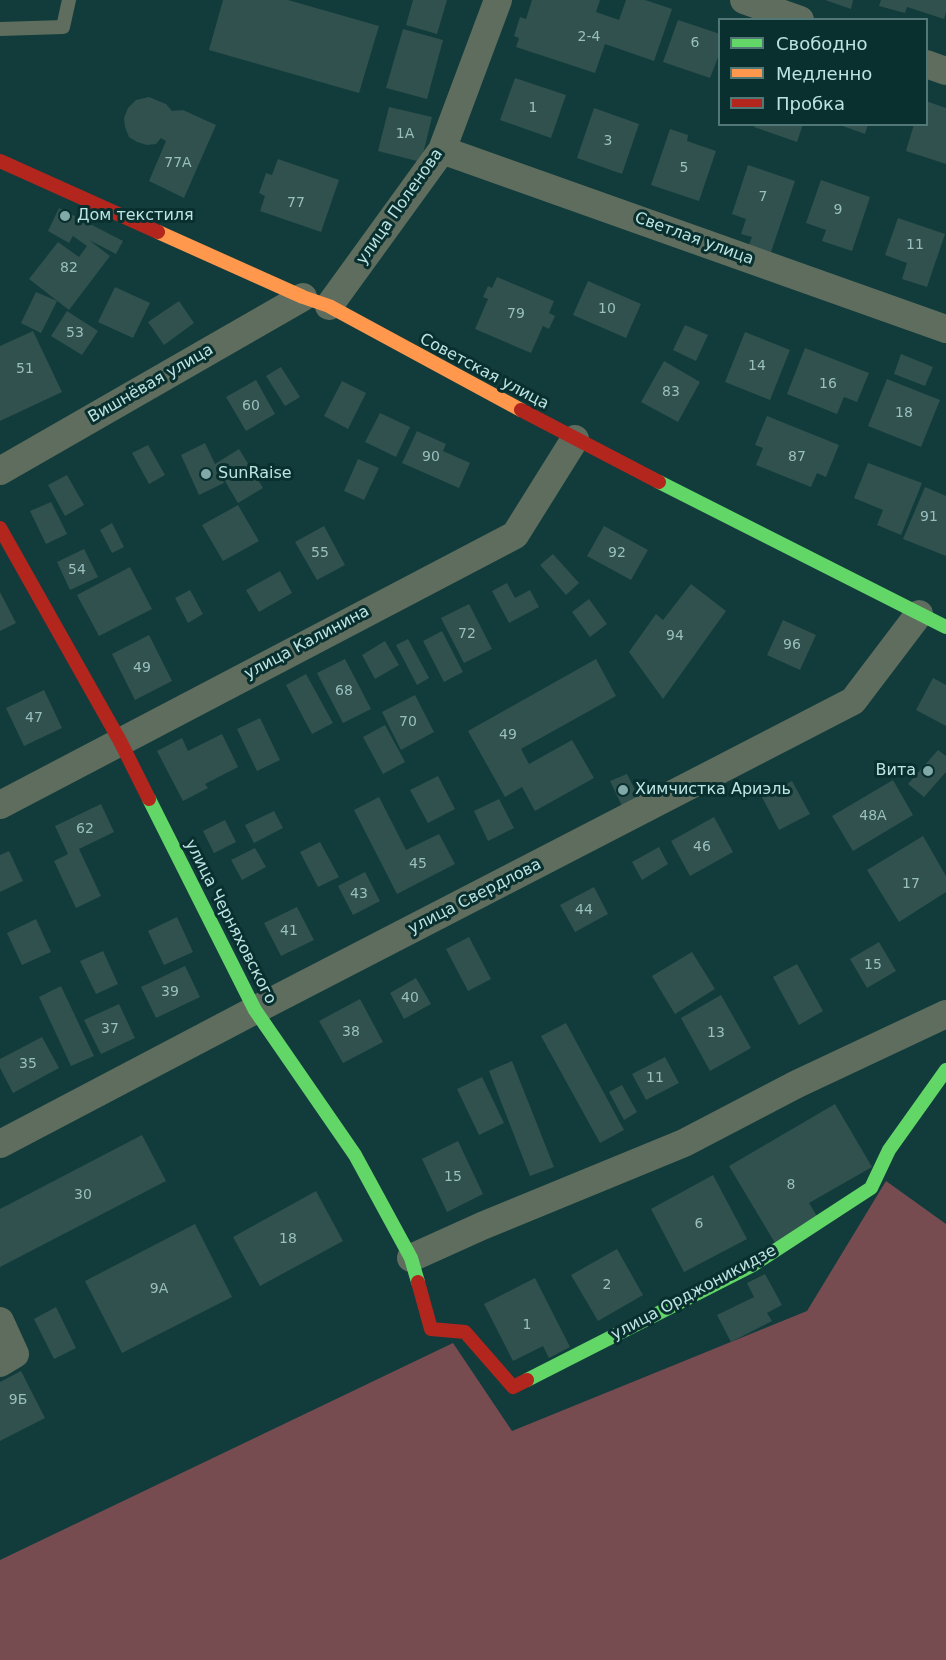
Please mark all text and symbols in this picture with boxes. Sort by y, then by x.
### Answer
legend [718,18,928,126]
house number: 2-4 [578,29,600,45]
text: Свободно [776,33,868,54]
house number: 6 [691,35,699,51]
text: Медленно [776,63,872,84]
text: Пробка [776,93,845,114]
house number: 1 [529,100,537,116]
house number: 1А [396,126,414,142]
house number: 3 [604,133,612,149]
street label: улица Поленова [353,145,447,269]
house number: 77А [164,155,192,171]
house number: 5 [680,160,688,176]
house number: 7 [759,189,767,205]
house number: 77 [287,195,305,211]
house number: 9 [834,202,842,218]
place label: Дом текстиля [77,206,194,226]
marker: Дом текстиля [58,209,72,223]
street label: Светлая улица [632,209,756,269]
house number: 11 [906,237,924,253]
house number: 82 [60,260,78,276]
house number: 10 [598,301,616,317]
house number: 79 [507,306,525,322]
house number: 53 [66,325,84,341]
street label: Советская улица [416,330,552,414]
street label: Вишнёвая улица [85,340,217,428]
house number: 14 [748,358,766,374]
house number: 51 [16,361,34,377]
house number: 16 [819,376,837,392]
house number: 83 [662,384,680,400]
house number: 60 [242,398,260,414]
house number: 18 [895,405,913,421]
house number: 90 [422,449,440,465]
house number: 87 [788,449,806,465]
place label: SunRaise [218,464,292,484]
marker: SunRaise [199,467,213,481]
house number: 91 [920,509,938,525]
house number: 55 [311,545,329,561]
house number: 92 [608,545,626,561]
house number: 54 [68,562,86,578]
street label: улица Калинина [241,602,373,684]
house number: 72 [458,626,476,642]
house number: 94 [666,628,684,644]
house number: 96 [783,637,801,653]
house number: 49 [133,660,151,676]
house number: 68 [335,683,353,699]
house number: 47 [25,710,43,726]
house number: 70 [399,714,417,730]
house number: 49 [499,727,517,743]
place label: Вита [876,761,916,781]
marker: Вита [921,764,935,778]
place label: Химчистка Ариэль [635,780,791,800]
marker: Химчистка Ариэль [616,783,630,797]
house number: 48А [859,808,887,824]
house number: 62 [76,821,94,837]
street label: улица Черняховского [180,837,280,1007]
house number: 46 [693,839,711,855]
street label: улица Свердлова [405,855,545,939]
house number: 45 [409,856,427,872]
house number: 17 [902,876,920,892]
house number: 43 [350,886,368,902]
house number: 44 [575,902,593,918]
house number: 41 [280,923,298,939]
house number: 15 [864,957,882,973]
house number: 39 [161,984,179,1000]
house number: 40 [401,990,419,1006]
house number: 37 [101,1021,119,1037]
house number: 38 [342,1024,360,1040]
house number: 13 [707,1025,725,1041]
house number: 35 [19,1056,37,1072]
house number: 11 [646,1070,664,1086]
house number: 15 [444,1169,462,1185]
house number: 8 [787,1177,795,1193]
house number: 30 [74,1187,92,1203]
house number: 6 [695,1216,703,1232]
house number: 18 [279,1231,297,1247]
street label: улица Орджоникидзе [608,1241,780,1345]
house number: 2 [603,1277,611,1293]
house number: 9А [150,1281,168,1297]
house number: 1 [523,1317,531,1333]
house number: 9Б [9,1392,27,1408]

